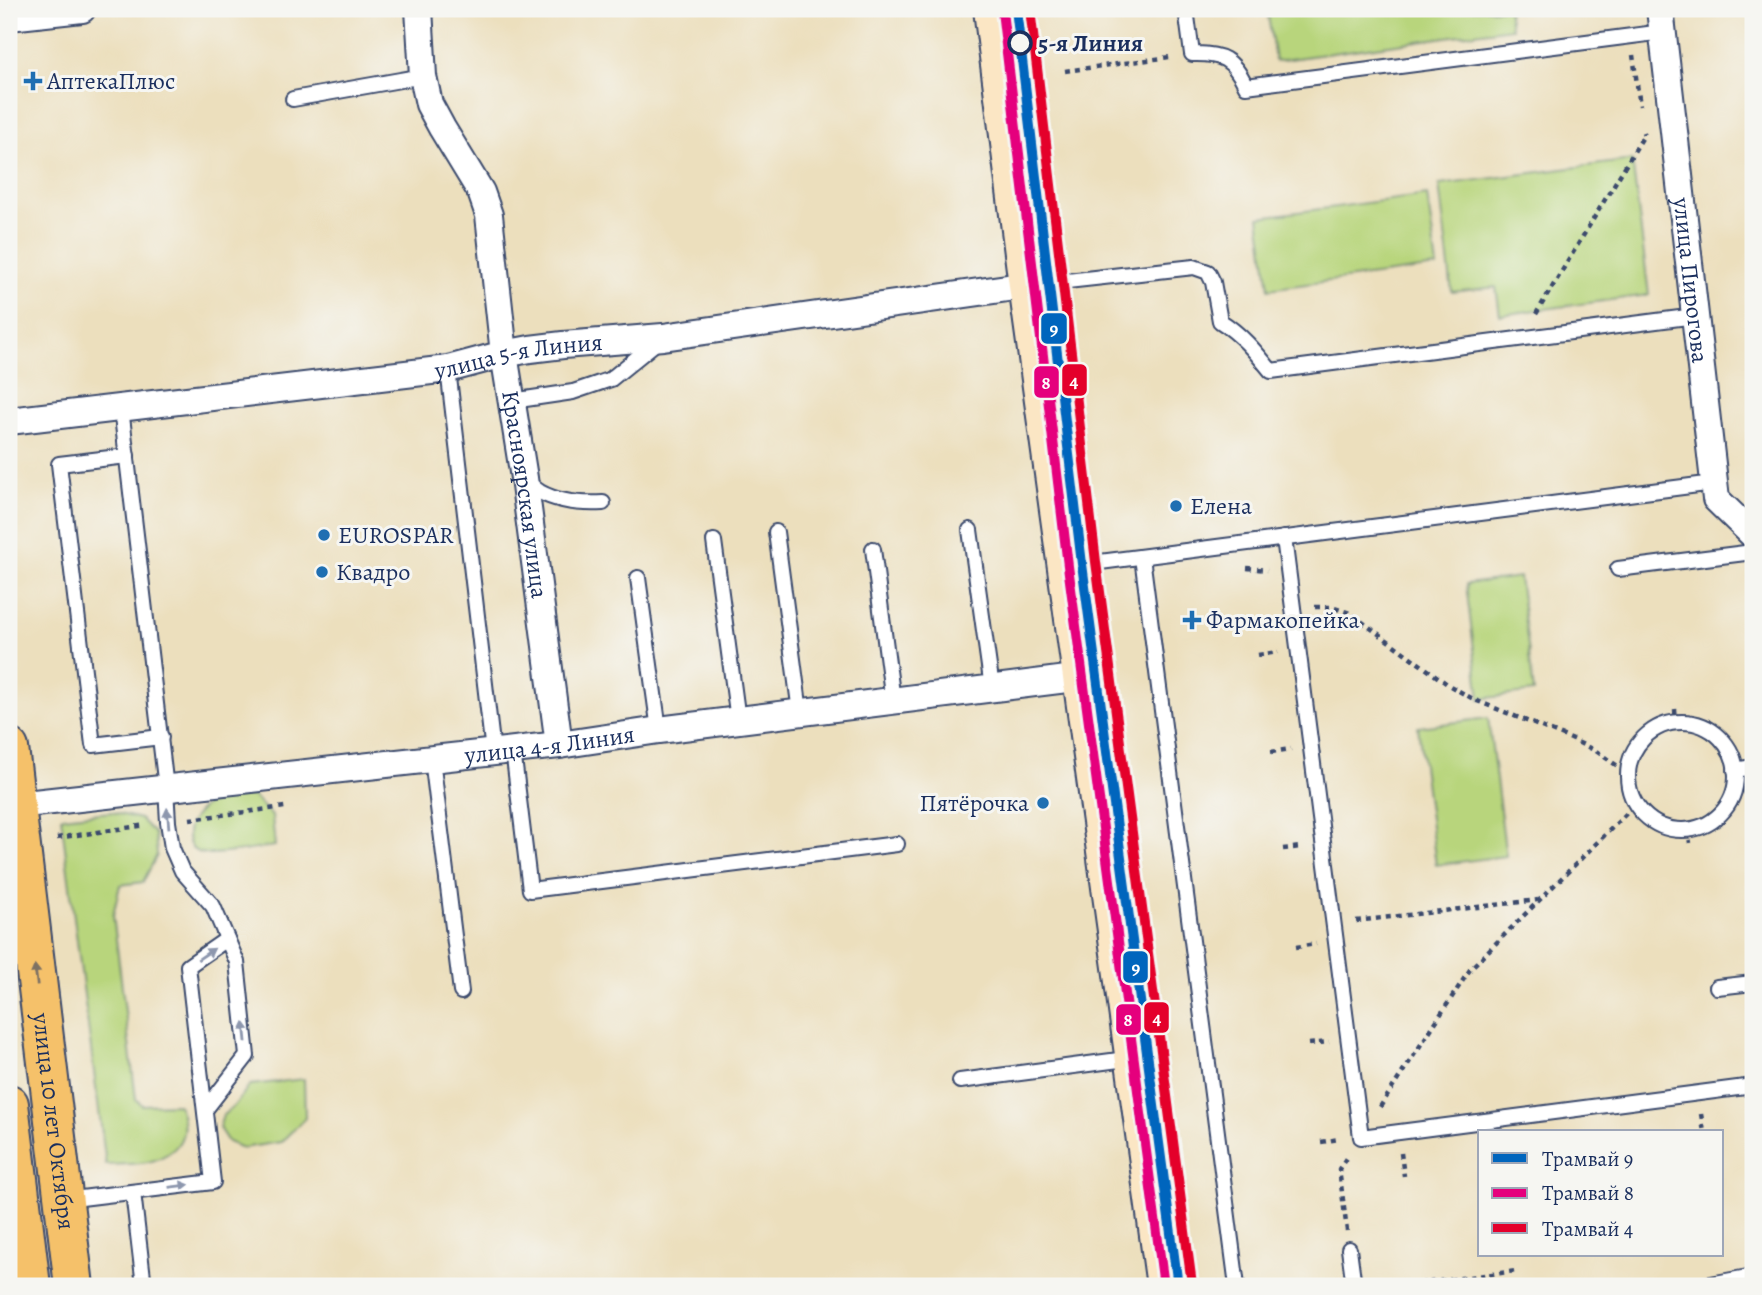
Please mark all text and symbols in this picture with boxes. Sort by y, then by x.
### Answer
place label: 5-я Линия [1038,27,1143,59]
marker: 5-я Линия [1008,31,1032,55]
place label: АптекаПлюс [46,65,175,97]
marker: АптекаПлюс [25,73,41,89]
street label: улица Пирогова [1666,195,1716,365]
line badge: 9 [1040,312,1068,345]
text: 9 [1050,316,1059,342]
street label: улица 5-я Линия [432,326,604,387]
line badge: 4 [1061,363,1088,397]
line badge: 8 [1033,365,1060,399]
text: 4 [1070,368,1079,394]
text: 8 [1041,370,1051,396]
street label: Красноярская улица [494,388,556,600]
place label: Елена [1190,490,1252,522]
marker: Елена [1168,498,1184,514]
place label: EUROSPAR [338,519,454,551]
marker: EUROSPAR [316,527,332,543]
place label: Квадро [336,556,410,588]
marker: Квадро [314,564,330,580]
place label: Фармакопейка [1206,604,1360,636]
marker: Фармакопейка [1184,612,1200,628]
street label: улица 4-я Линия [462,718,637,771]
place label: Пятёрочка [919,787,1029,819]
marker: Пятёрочка [1035,795,1051,811]
one-way arrow [162,807,173,829]
one-way arrow [196,947,216,960]
line badge: 9 [1122,950,1149,984]
text: 9 [1132,955,1141,981]
one-way arrow [31,964,42,986]
line badge: 4 [1143,1001,1170,1034]
line badge: 8 [1115,1003,1142,1036]
text: 4 [1153,1005,1162,1031]
text: 8 [1123,1007,1133,1033]
street label: улица 10 лет Октября [25,1010,83,1231]
one-way arrow [239,1021,250,1043]
legend [1478,1130,1724,1256]
text: Трамвай 9 [1542,1145,1633,1173]
text: Трамвай 8 [1542,1179,1634,1207]
one-way arrow [168,1181,190,1192]
text: Трамвай 4 [1542,1215,1633,1243]

